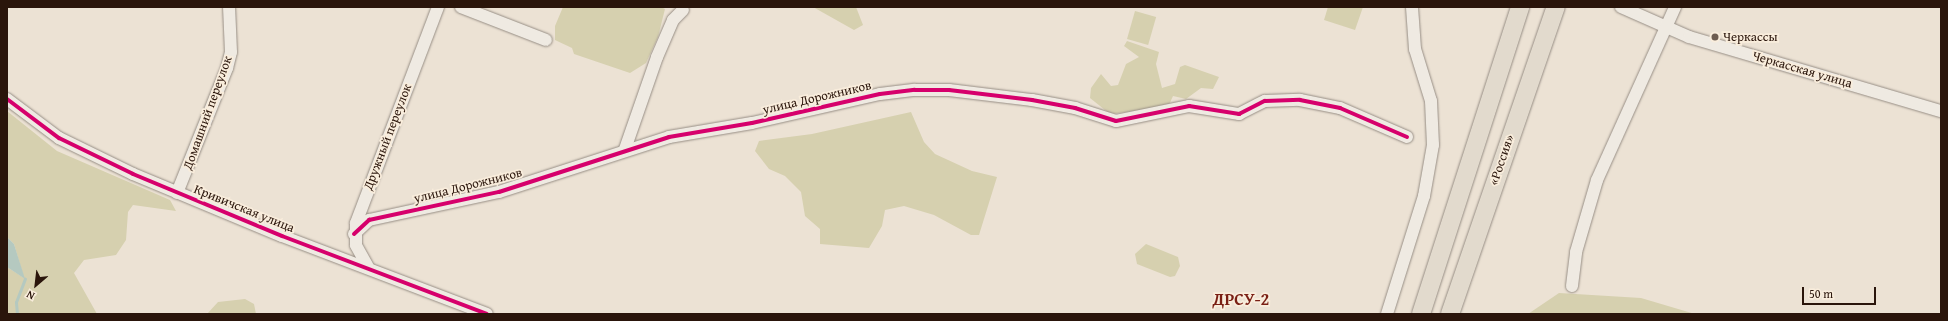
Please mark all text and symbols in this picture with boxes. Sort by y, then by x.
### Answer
place label: Черкассы [1723,29,1778,45]
marker: Черкассы [1710,32,1720,42]
street label: Черкасская улица [1750,48,1854,92]
street label: Домашний переулок [180,54,236,172]
street label: улица Дорожников [761,78,873,118]
street label: Дружный переулок [361,82,415,192]
street label: «Россия» [1486,133,1518,187]
street label: улица Дорожников [412,165,524,207]
street label: Кривичская улица [191,182,297,236]
north arrow [16,265,56,305]
scale bar [1804,279,1878,305]
text: 50 m [1809,285,1833,302]
text: N [23,287,37,304]
district label: ДРСУ-2 [1213,289,1269,309]

